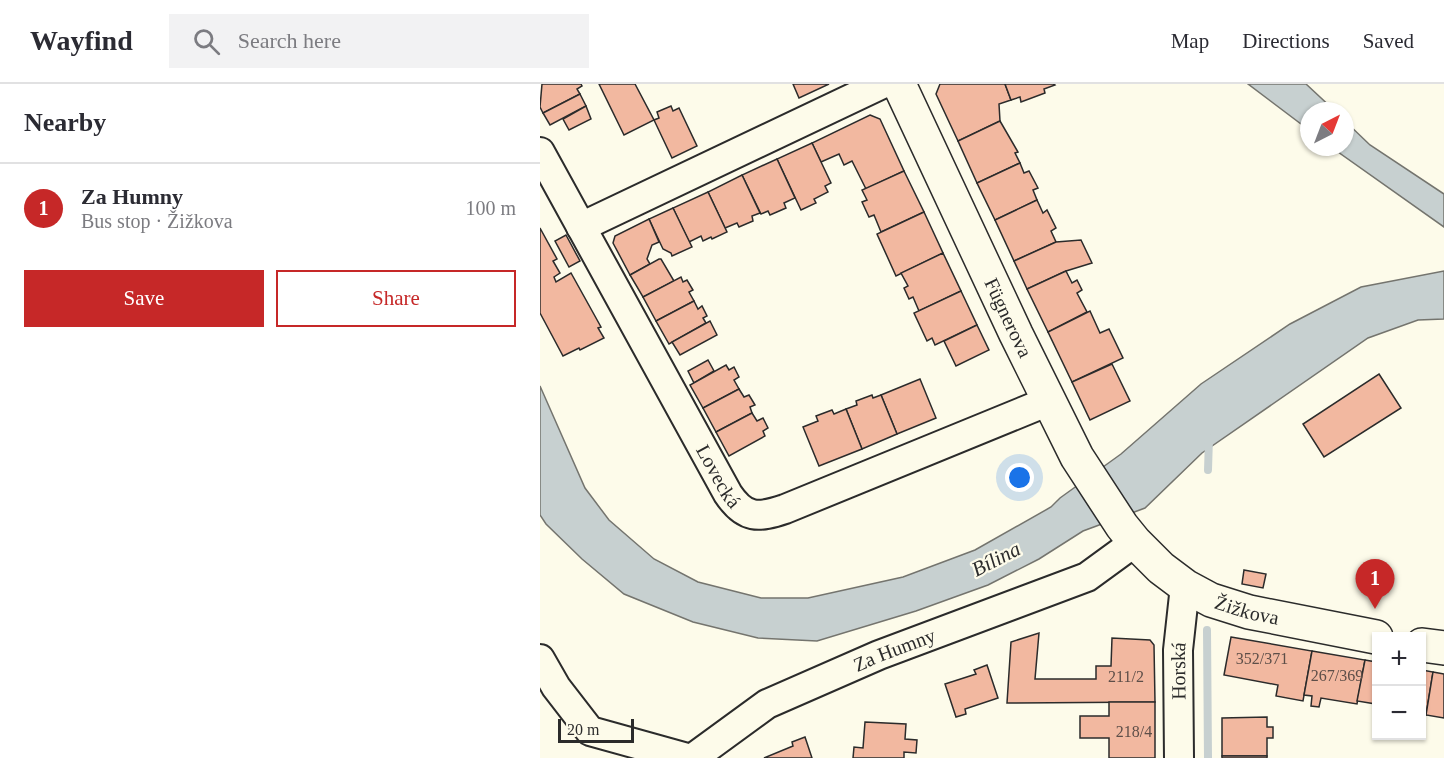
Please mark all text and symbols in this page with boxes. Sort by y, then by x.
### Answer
search box [169,14,589,68]
text: Wayfind [30,25,133,56]
icon: search [190,25,223,58]
text: Search here [238,28,341,53]
text: Map [1171,29,1209,53]
text: Directions [1242,29,1330,53]
text: Saved [1363,29,1414,53]
north arrow [1300,102,1354,156]
text: Nearby [24,108,106,137]
text: Za Humny [81,184,183,209]
text: 1 [39,197,49,219]
text: 100 m [465,197,516,219]
text: Bus stop · Žižkova [81,210,233,232]
button: Save [24,270,264,327]
button: Share [276,270,516,327]
street label: Fügnerova [980,274,1037,361]
street label: Lovecká [692,441,745,512]
your location [1005,463,1034,492]
water label: Bílina [968,537,1024,581]
pin: 1 [1356,560,1394,609]
street label: Žižkova [1212,591,1281,629]
street label: Za Humny [850,624,939,676]
map controls [1372,632,1426,740]
button: + [1372,632,1426,686]
street label: Horská [1167,641,1190,700]
house number: 352/371 [1236,650,1288,667]
house number: 267/369 [1311,667,1363,684]
house number: 211/2 [1108,668,1144,685]
button: − [1372,686,1426,740]
scale bar [558,716,634,744]
text: 20 m [567,721,599,738]
house number: 218/4 [1116,723,1152,740]

